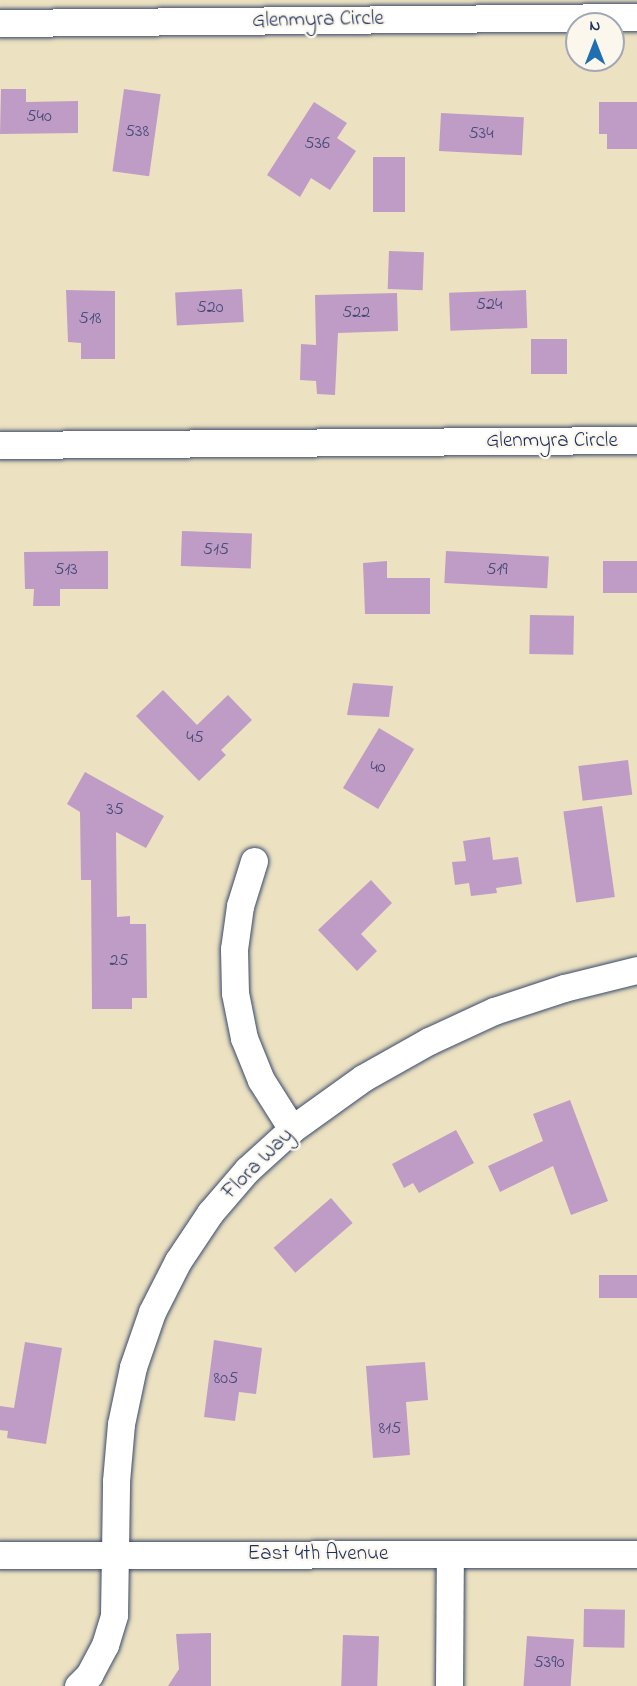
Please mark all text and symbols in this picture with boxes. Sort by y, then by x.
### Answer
street label: Glenmyra Circle [252,6,384,34]
north arrow [565,12,625,72]
text: N [590,14,600,38]
house number: 540 [26,106,52,128]
house number: 538 [125,121,149,143]
house number: 534 [468,123,494,145]
house number: 536 [304,133,330,155]
house number: 524 [476,294,502,316]
house number: 520 [196,297,224,319]
house number: 522 [342,302,370,324]
house number: 518 [79,308,101,330]
street label: Glenmyra Circle [486,428,618,454]
house number: 515 [203,539,229,561]
house number: 513 [54,559,78,581]
house number: 519 [486,559,508,581]
house number: 45 [186,727,204,749]
house number: 40 [370,757,386,779]
house number: 35 [106,799,124,821]
house number: 25 [109,950,129,972]
street label: Flora Way [217,1123,299,1205]
house number: 805 [214,1368,238,1390]
house number: 815 [379,1418,401,1440]
street label: East 4th Avenue [248,1541,388,1567]
house number: 5390 [534,1652,564,1674]

